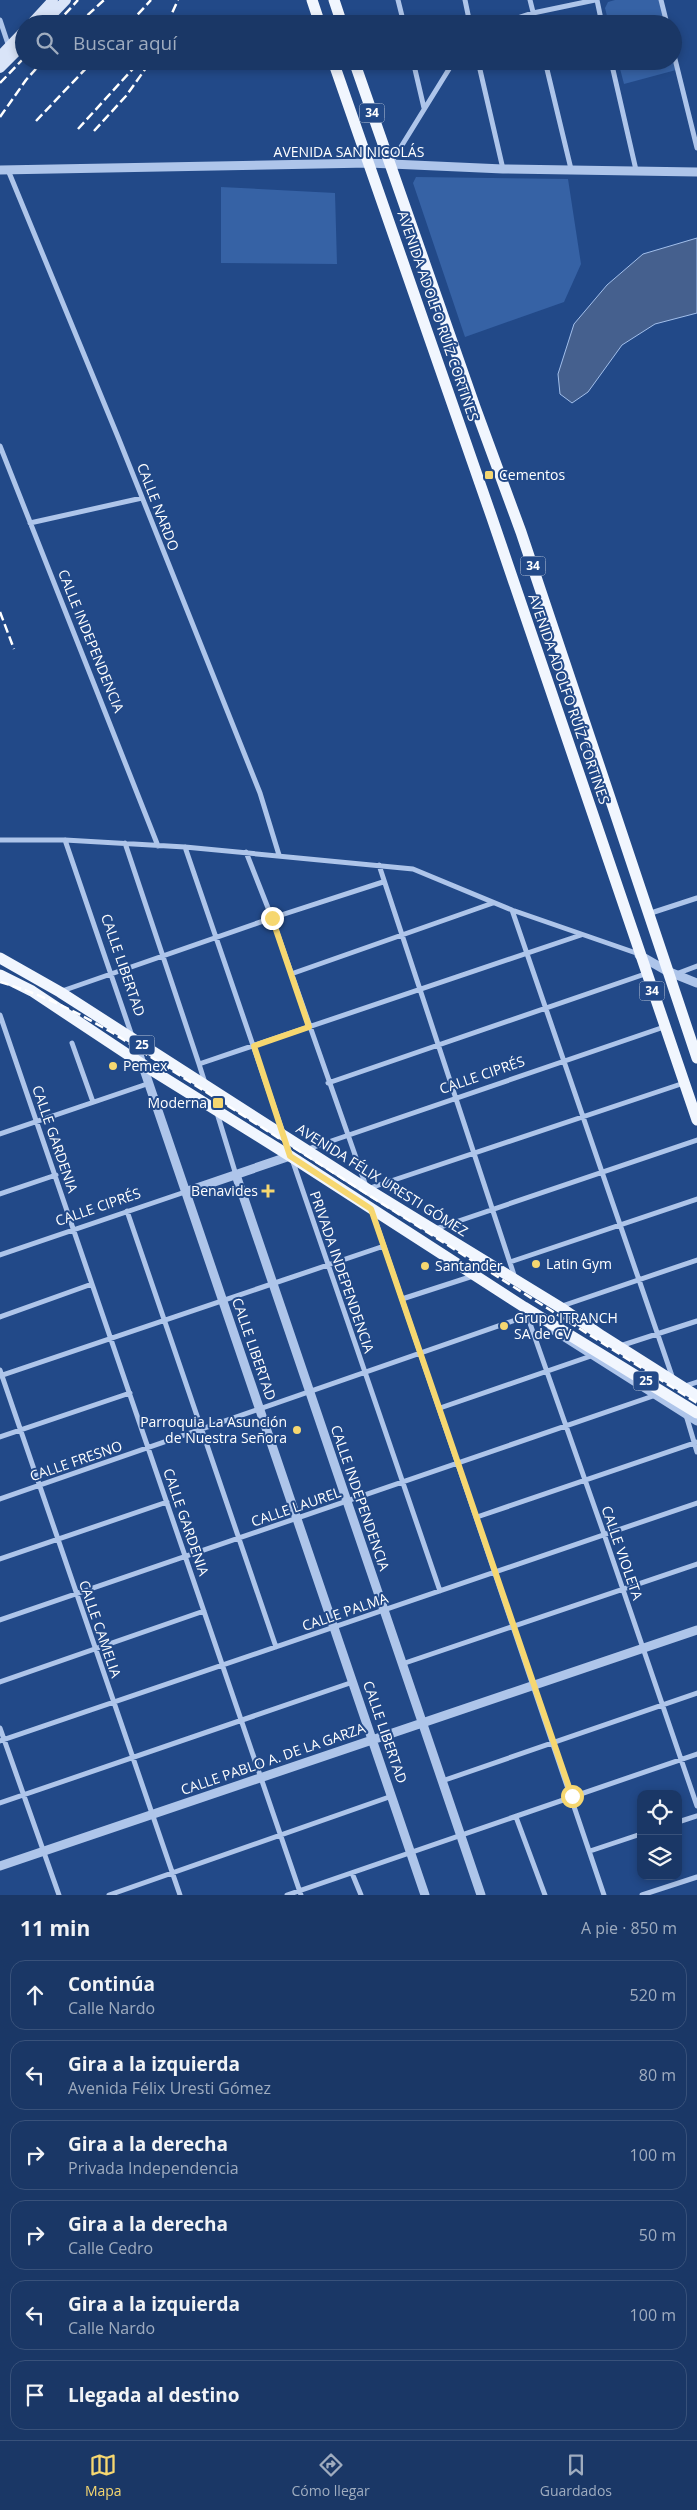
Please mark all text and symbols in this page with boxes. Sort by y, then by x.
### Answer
search box [15,15,682,70]
icon: search [33,29,61,57]
text: Buscar aquí [73,30,177,56]
road number: 34 [360,104,384,122]
street label: AVENIDA SAN NICOLÁS [274,142,424,161]
street label: AVENIDA ADOLFO RUÍZ CORTINES [393,208,483,424]
street label: CALLE NARDO [133,460,184,554]
place label: Cementos [499,465,566,484]
marker: Cementos [483,469,495,481]
road number: 34 [520,556,546,576]
street label: CALLE INDEPENDENCIA [54,566,129,715]
street label: AVENIDA ADOLFO RUÍZ CORTINES [524,591,614,807]
route end [261,907,284,930]
street label: CALLE LIBERTAD [97,911,150,1019]
road number: 34 [640,981,664,1000]
road number: 25 [130,1036,154,1054]
street label: CALLE CIPRÉS [437,1051,527,1098]
place label: Pemex [123,1056,168,1075]
marker: Pemex [107,1060,119,1072]
street label: CALLE GARDENIA [28,1082,83,1195]
place label: Moderna [147,1093,207,1112]
marker: Moderna [211,1096,225,1110]
street label: AVENIDA FÉLIX URESTI GÓMEZ [293,1119,472,1240]
place label: Benavides [191,1181,258,1200]
street label: CALLE CIPRÉS [53,1183,143,1230]
marker: Benavides [262,1185,274,1197]
street label: PRIVADA INDEPENDENCIA [306,1188,379,1355]
place label: Latin Gym [546,1254,612,1273]
place label: Santander [435,1256,503,1275]
marker: Latin Gym [530,1258,542,1270]
marker: Santander [419,1260,431,1272]
street label: CALLE LIBERTAD [228,1295,281,1403]
place label: Grupo ITRANCH SA de CV [514,1308,618,1343]
marker: Grupo ITRANCH SA de CV [498,1320,510,1332]
road number: 25 [634,1372,658,1390]
place label: Parroquia La Asunción de Nuestra Señora [140,1412,287,1447]
street label: CALLE INDEPENDENCIA [327,1422,394,1573]
marker: Parroquia La Asunción de Nuestra Señora [291,1424,303,1436]
street label: CALLE FRESNO [27,1436,125,1485]
street label: CALLE GARDENIA [159,1465,214,1578]
street label: CALLE LAUREL [248,1482,343,1531]
street label: CALLE VIOLETA [597,1503,648,1603]
street label: CALLE CAMELIA [75,1578,126,1680]
street label: CALLE PALMA [299,1588,390,1635]
street label: CALLE LIBERTAD [359,1678,412,1786]
street label: CALLE PABLO A. DE LA GARZA [178,1718,368,1799]
route start [561,1785,584,1808]
map controls [637,1790,682,1880]
button: locate [637,1790,682,1835]
button: layers [637,1835,682,1880]
text: 11 min [20,1914,90,1942]
text: A pie · 850 m [581,1917,677,1939]
text: Continúa [68,1971,155,1997]
icon: ahead [21,1981,49,2009]
text: 520 m [630,1984,676,2006]
text: Calle Nardo [68,1997,155,2019]
text: Gira a la izquierda [68,2051,240,2077]
icon: left [21,2061,49,2089]
text: 80 m [639,2064,676,2086]
text: Avenida Félix Uresti Gómez [68,2077,271,2099]
text: Gira a la derecha [68,2131,228,2157]
icon: right [21,2141,49,2169]
text: 100 m [630,2144,676,2166]
text: Privada Independencia [68,2157,239,2179]
text: Gira a la derecha [68,2211,228,2237]
icon: right [21,2221,49,2249]
text: 50 m [639,2224,676,2246]
text: Calle Cedro [68,2237,153,2259]
text: Gira a la izquierda [68,2291,240,2317]
icon: left [21,2301,49,2329]
text: 100 m [630,2304,676,2326]
text: Calle Nardo [68,2317,155,2339]
icon: arrive [21,2381,49,2409]
text: Llegada al destino [68,2382,240,2408]
tab: Mapa [85,2451,122,2500]
tab: Cómo llegar [292,2451,370,2500]
tab: Guardados [540,2451,612,2500]

